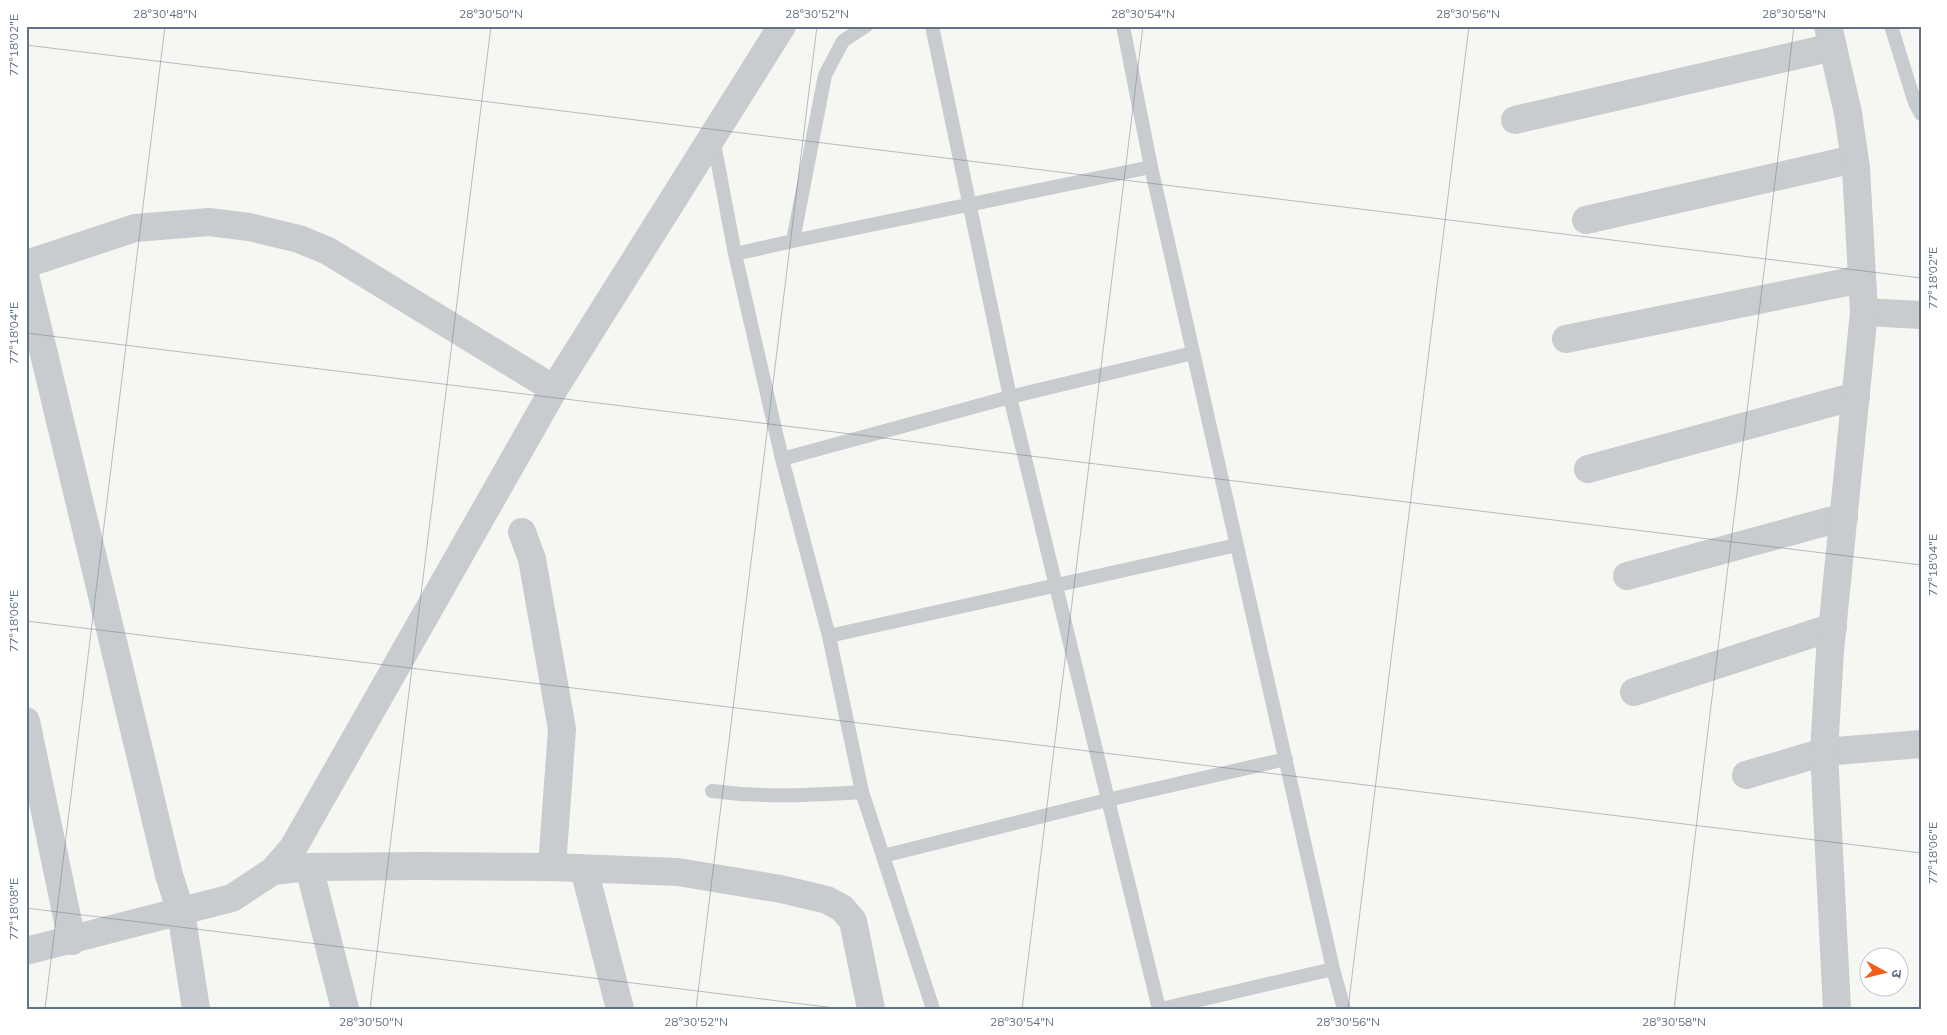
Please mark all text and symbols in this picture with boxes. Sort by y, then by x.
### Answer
text: 28°30'48"N [133,6,197,21]
text: 28°30'50"N [459,6,523,21]
text: 28°30'52"N [785,6,849,21]
text: 28°30'54"N [1111,6,1175,21]
text: 28°30'56"N [1436,6,1500,21]
text: 28°30'58"N [1762,6,1826,21]
text: 77°18'02"E [6,14,21,76]
text: 77°18'02"E [1925,247,1940,309]
text: 77°18'04"E [6,302,21,364]
text: 77°18'04"E [1925,534,1940,596]
text: 77°18'06"E [6,590,21,652]
text: 77°18'06"E [1925,822,1940,884]
text: 77°18'08"E [6,878,21,940]
north arrow [1860,948,1910,998]
text: उ [1887,968,1906,980]
text: 28°30'50"N [339,1014,403,1029]
text: 28°30'52"N [664,1014,728,1029]
text: 28°30'54"N [990,1014,1054,1029]
text: 28°30'56"N [1316,1014,1380,1029]
text: 28°30'58"N [1642,1014,1706,1029]

